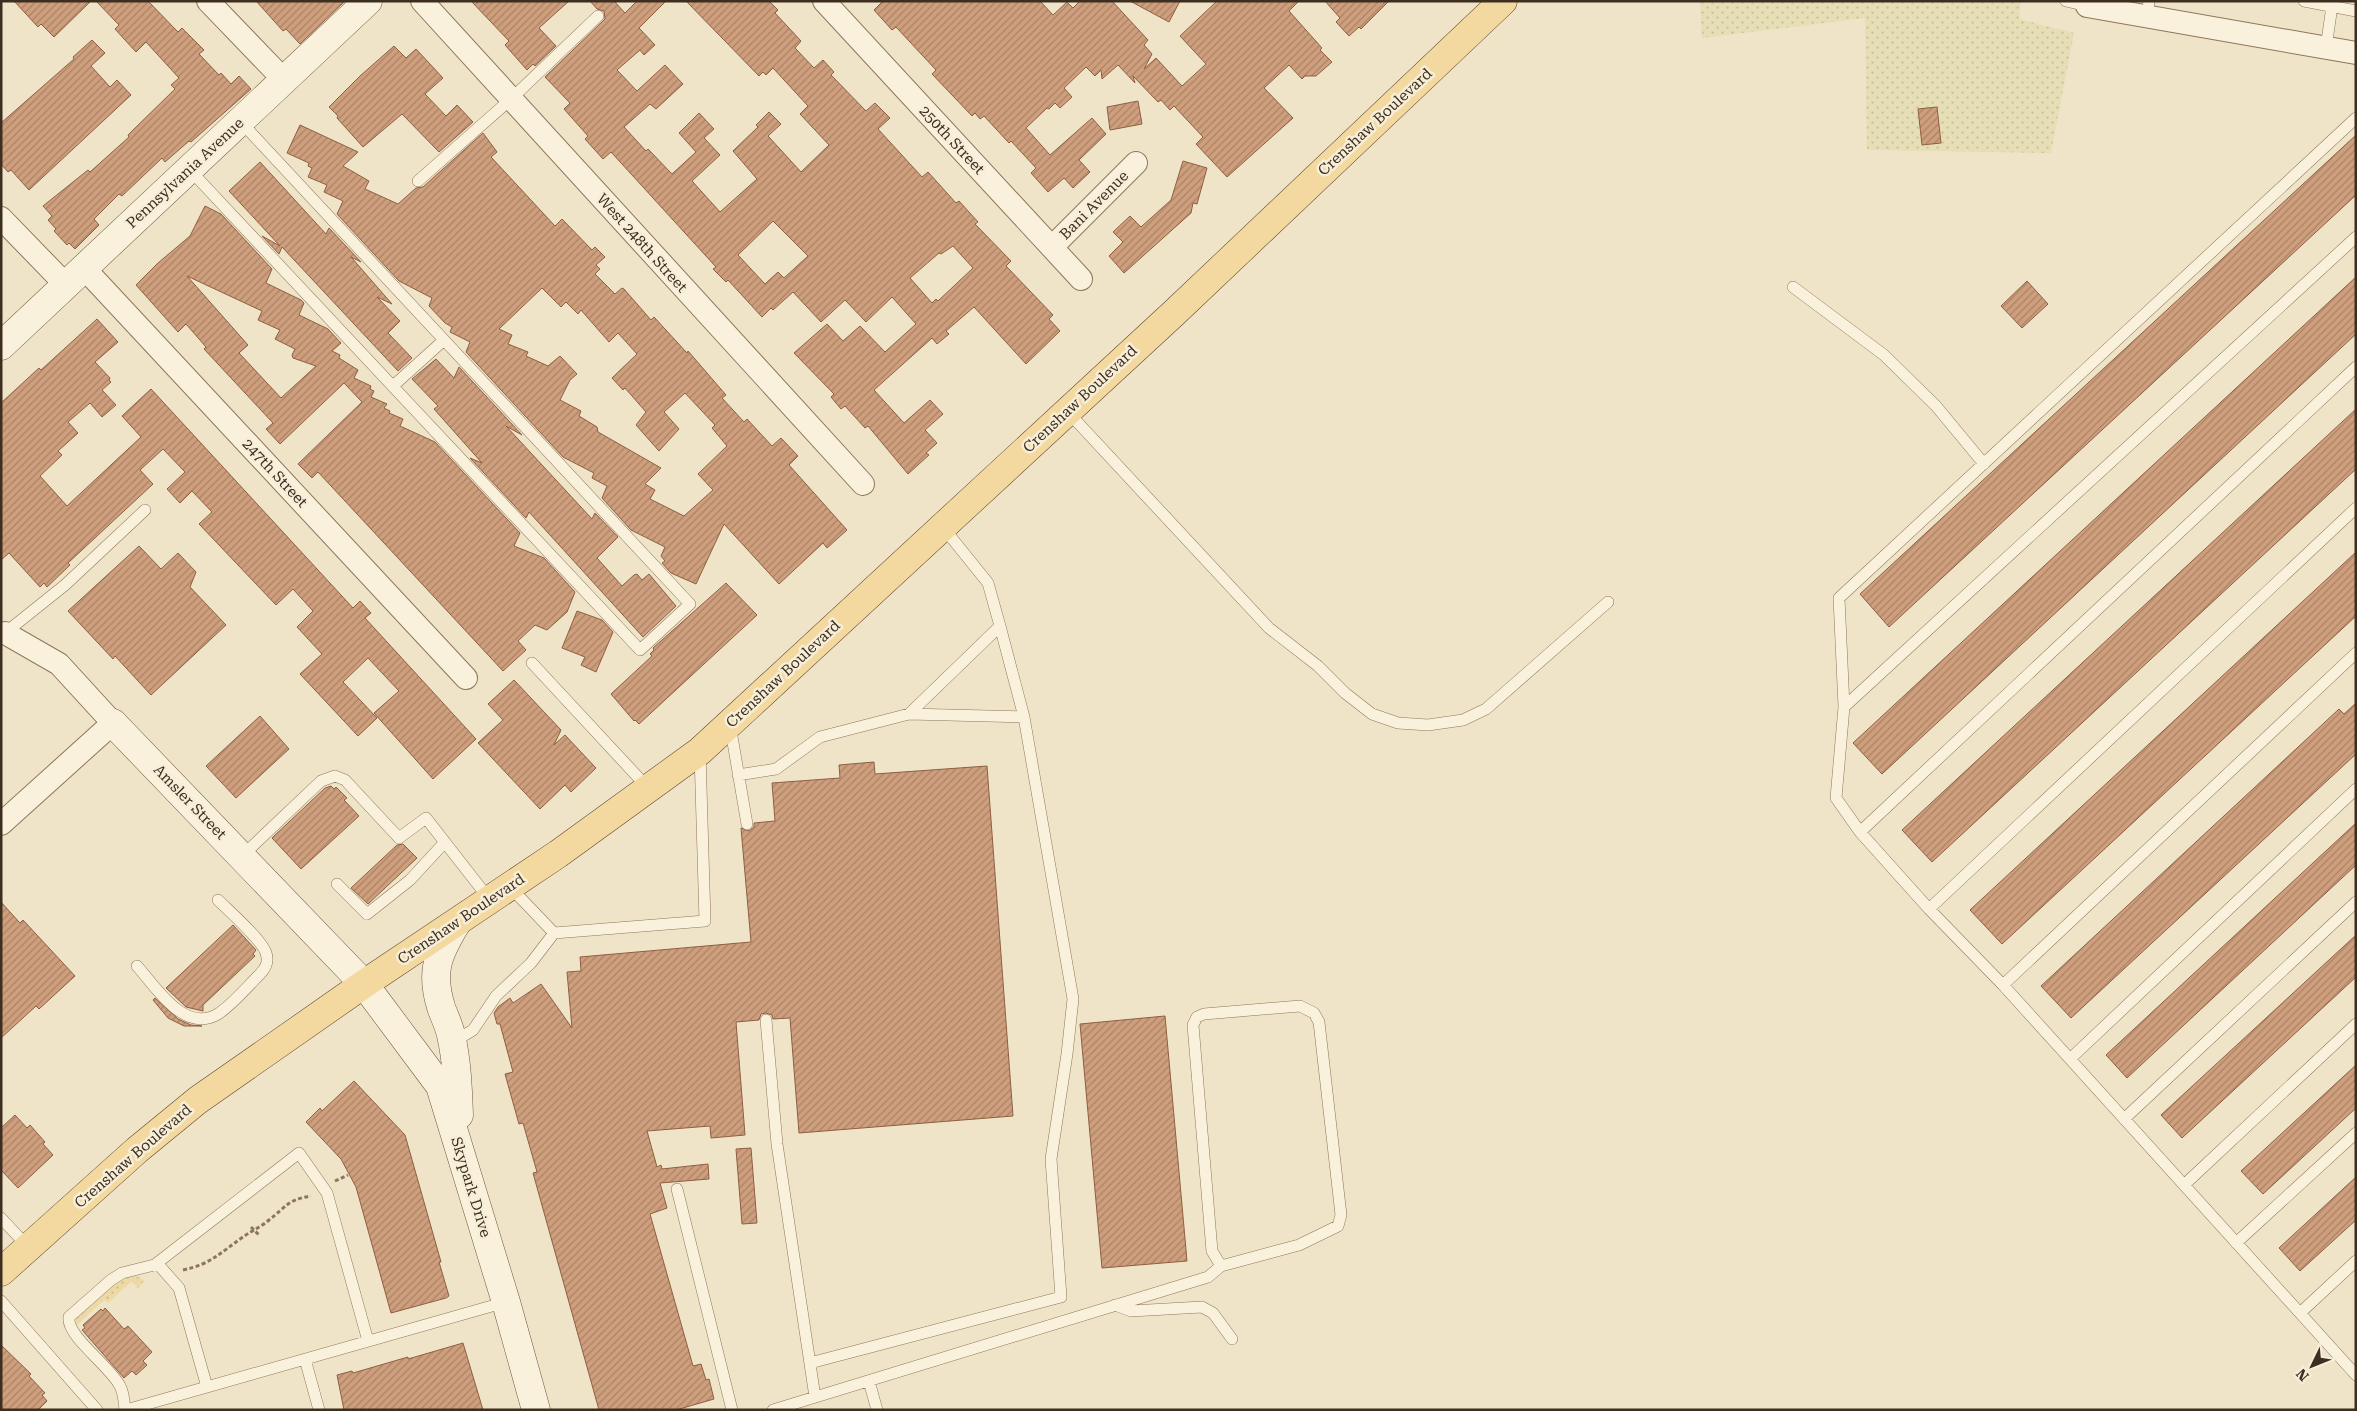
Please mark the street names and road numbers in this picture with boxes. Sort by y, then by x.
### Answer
street label: Crenshaw Boulevard [1314,64,1436,179]
street label: 250th Street [916,102,989,178]
street label: Pennsylvania Avenue [123,114,247,232]
street label: Bani Avenue [1056,167,1132,243]
street label: West 248th Street [593,190,691,296]
street label: Crenshaw Boulevard [1019,341,1141,456]
street label: 247th Street [239,435,312,511]
street label: Crenshaw Boulevard [722,616,844,731]
street label: Amsler Street [150,761,230,843]
street label: Crenshaw Boulevard [394,870,528,968]
street label: Crenshaw Boulevard [71,1100,195,1212]
street label: Skypark Drive [447,1135,495,1239]

